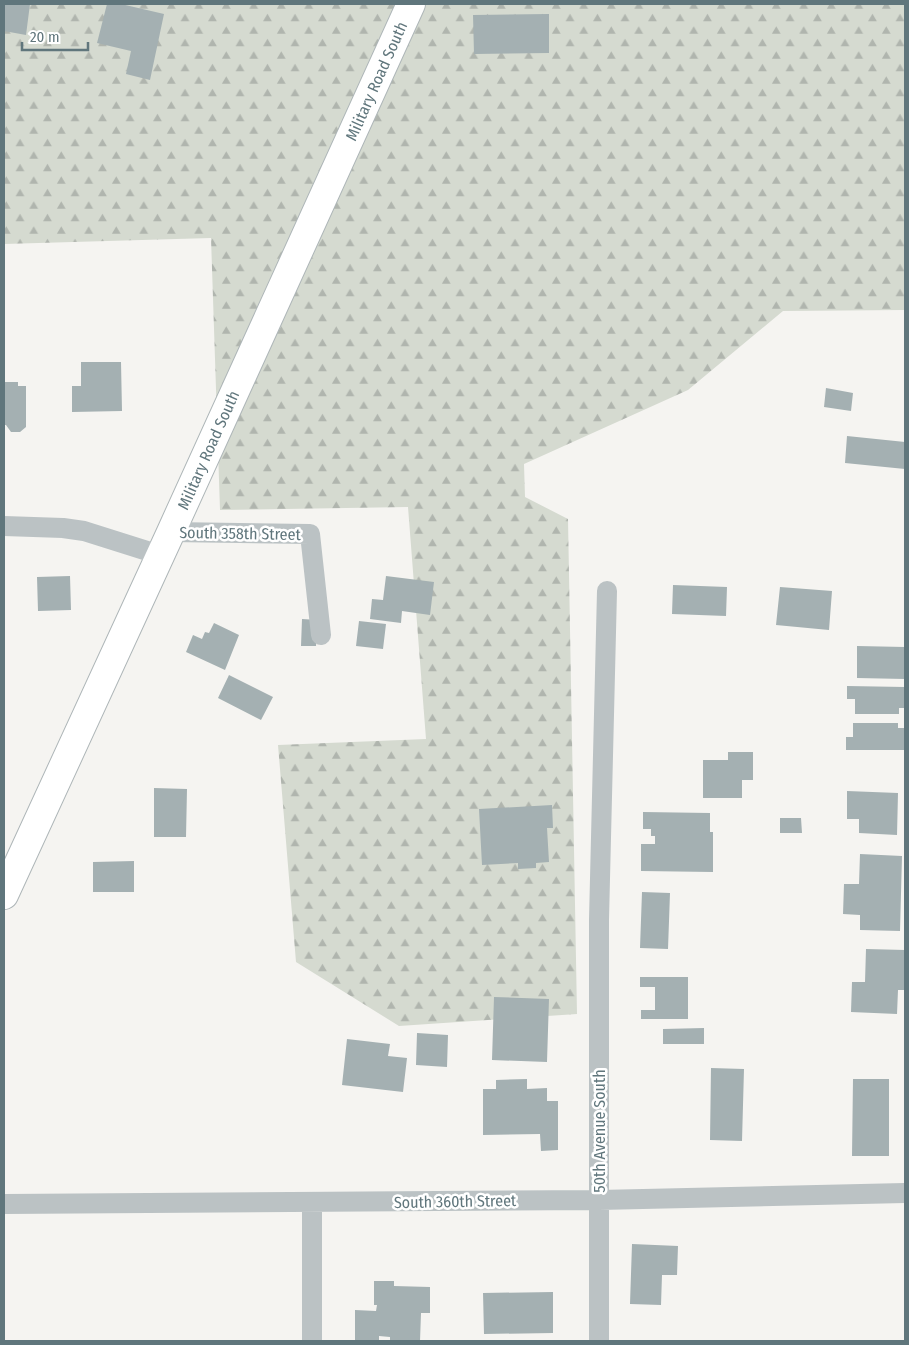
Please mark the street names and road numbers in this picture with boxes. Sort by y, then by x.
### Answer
street label: Military Road South [342,19,411,144]
street label: Military Road South [174,388,243,513]
street label: South 358th Street [179,523,302,544]
street label: 50th Avenue South [590,1069,609,1193]
street label: South 360th Street [394,1191,517,1212]

